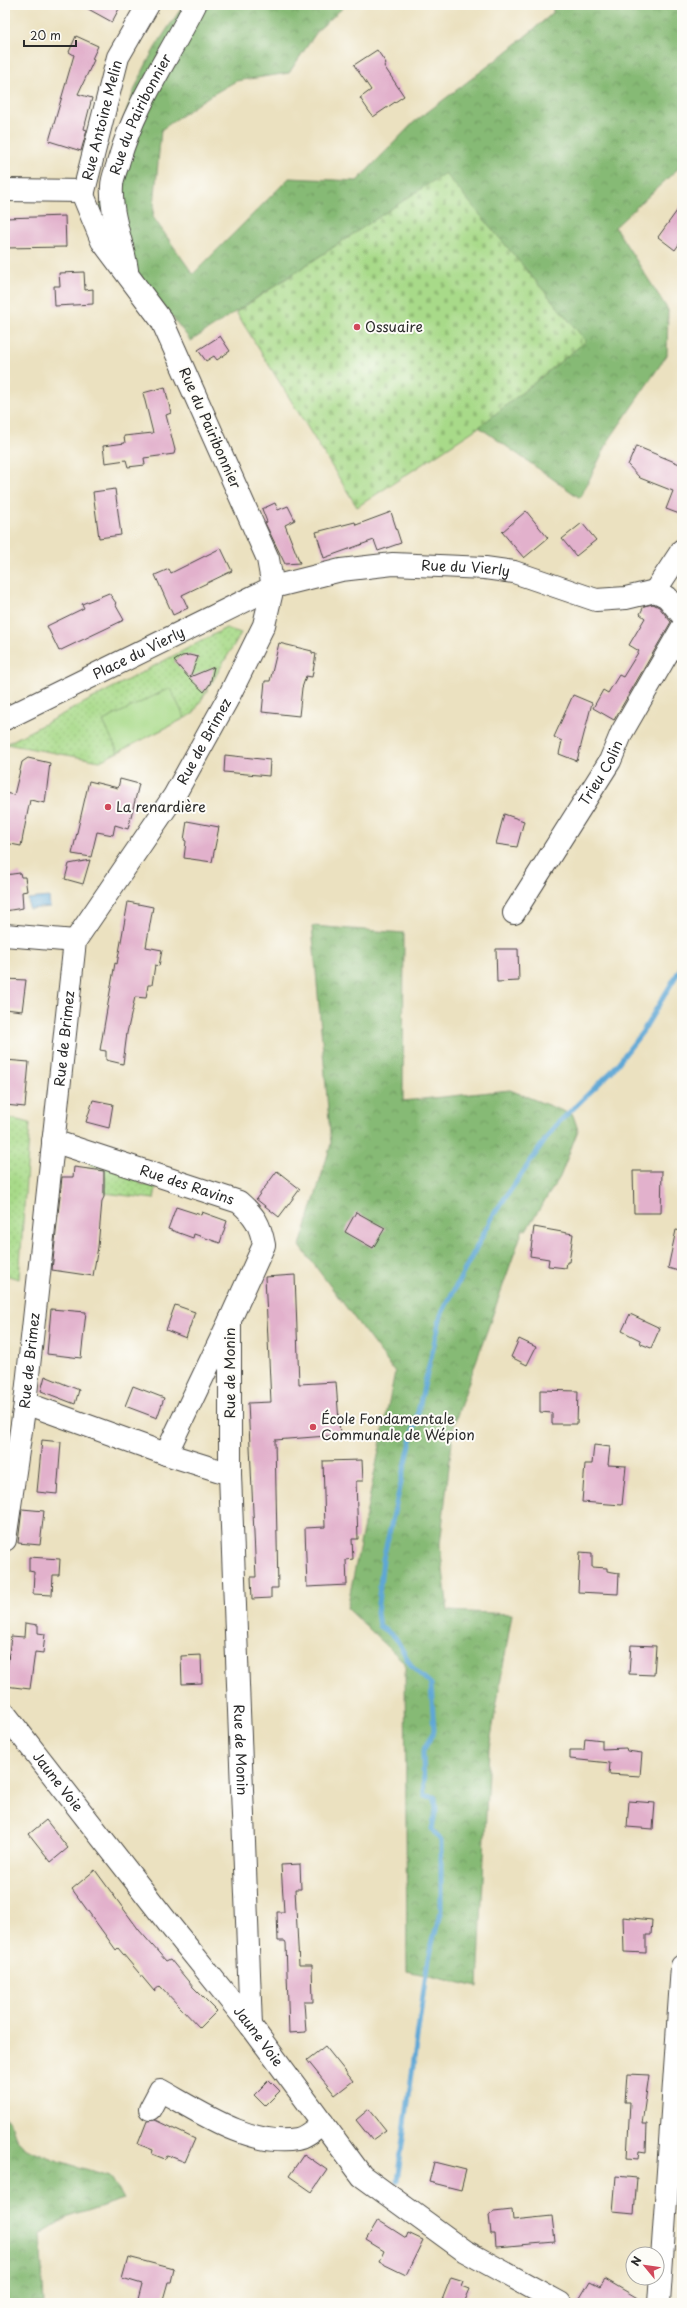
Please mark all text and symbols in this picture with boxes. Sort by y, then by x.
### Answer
scale bar [24,22,76,48]
text: 20 m [30,26,61,44]
street label: Rue du Pairibonnier [104,49,177,178]
street label: Rue Antoine Melin [76,58,127,182]
place label: Ossuaire [365,316,423,337]
marker: Ossuaire [352,322,362,332]
street label: Rue du Pairibonnier [174,364,247,492]
street label: Rue du Vierly [421,554,511,581]
street label: Place du Vierly [89,621,188,684]
street label: Rue de Brimez [171,694,236,788]
street label: Trieu Colin [573,737,628,810]
place label: La renardière [116,796,206,817]
marker: La renardière [103,802,113,812]
street label: Rue de Brimez [48,989,80,1087]
street label: Rue des Ravins [137,1159,237,1210]
street label: Rue de Brimez [13,1311,45,1410]
street label: Rue de Monin [219,1328,240,1418]
place label: École Fondamentale Communale de Wépion [321,1408,475,1445]
marker: École Fondamentale Communale de Wépion [308,1422,318,1432]
street label: Rue de Monin [229,1704,253,1796]
street label: Jaune Voie [28,1747,88,1816]
street label: Jaune Voie [229,2001,289,2071]
north arrow [625,2246,665,2286]
text: N [626,2253,646,2269]

